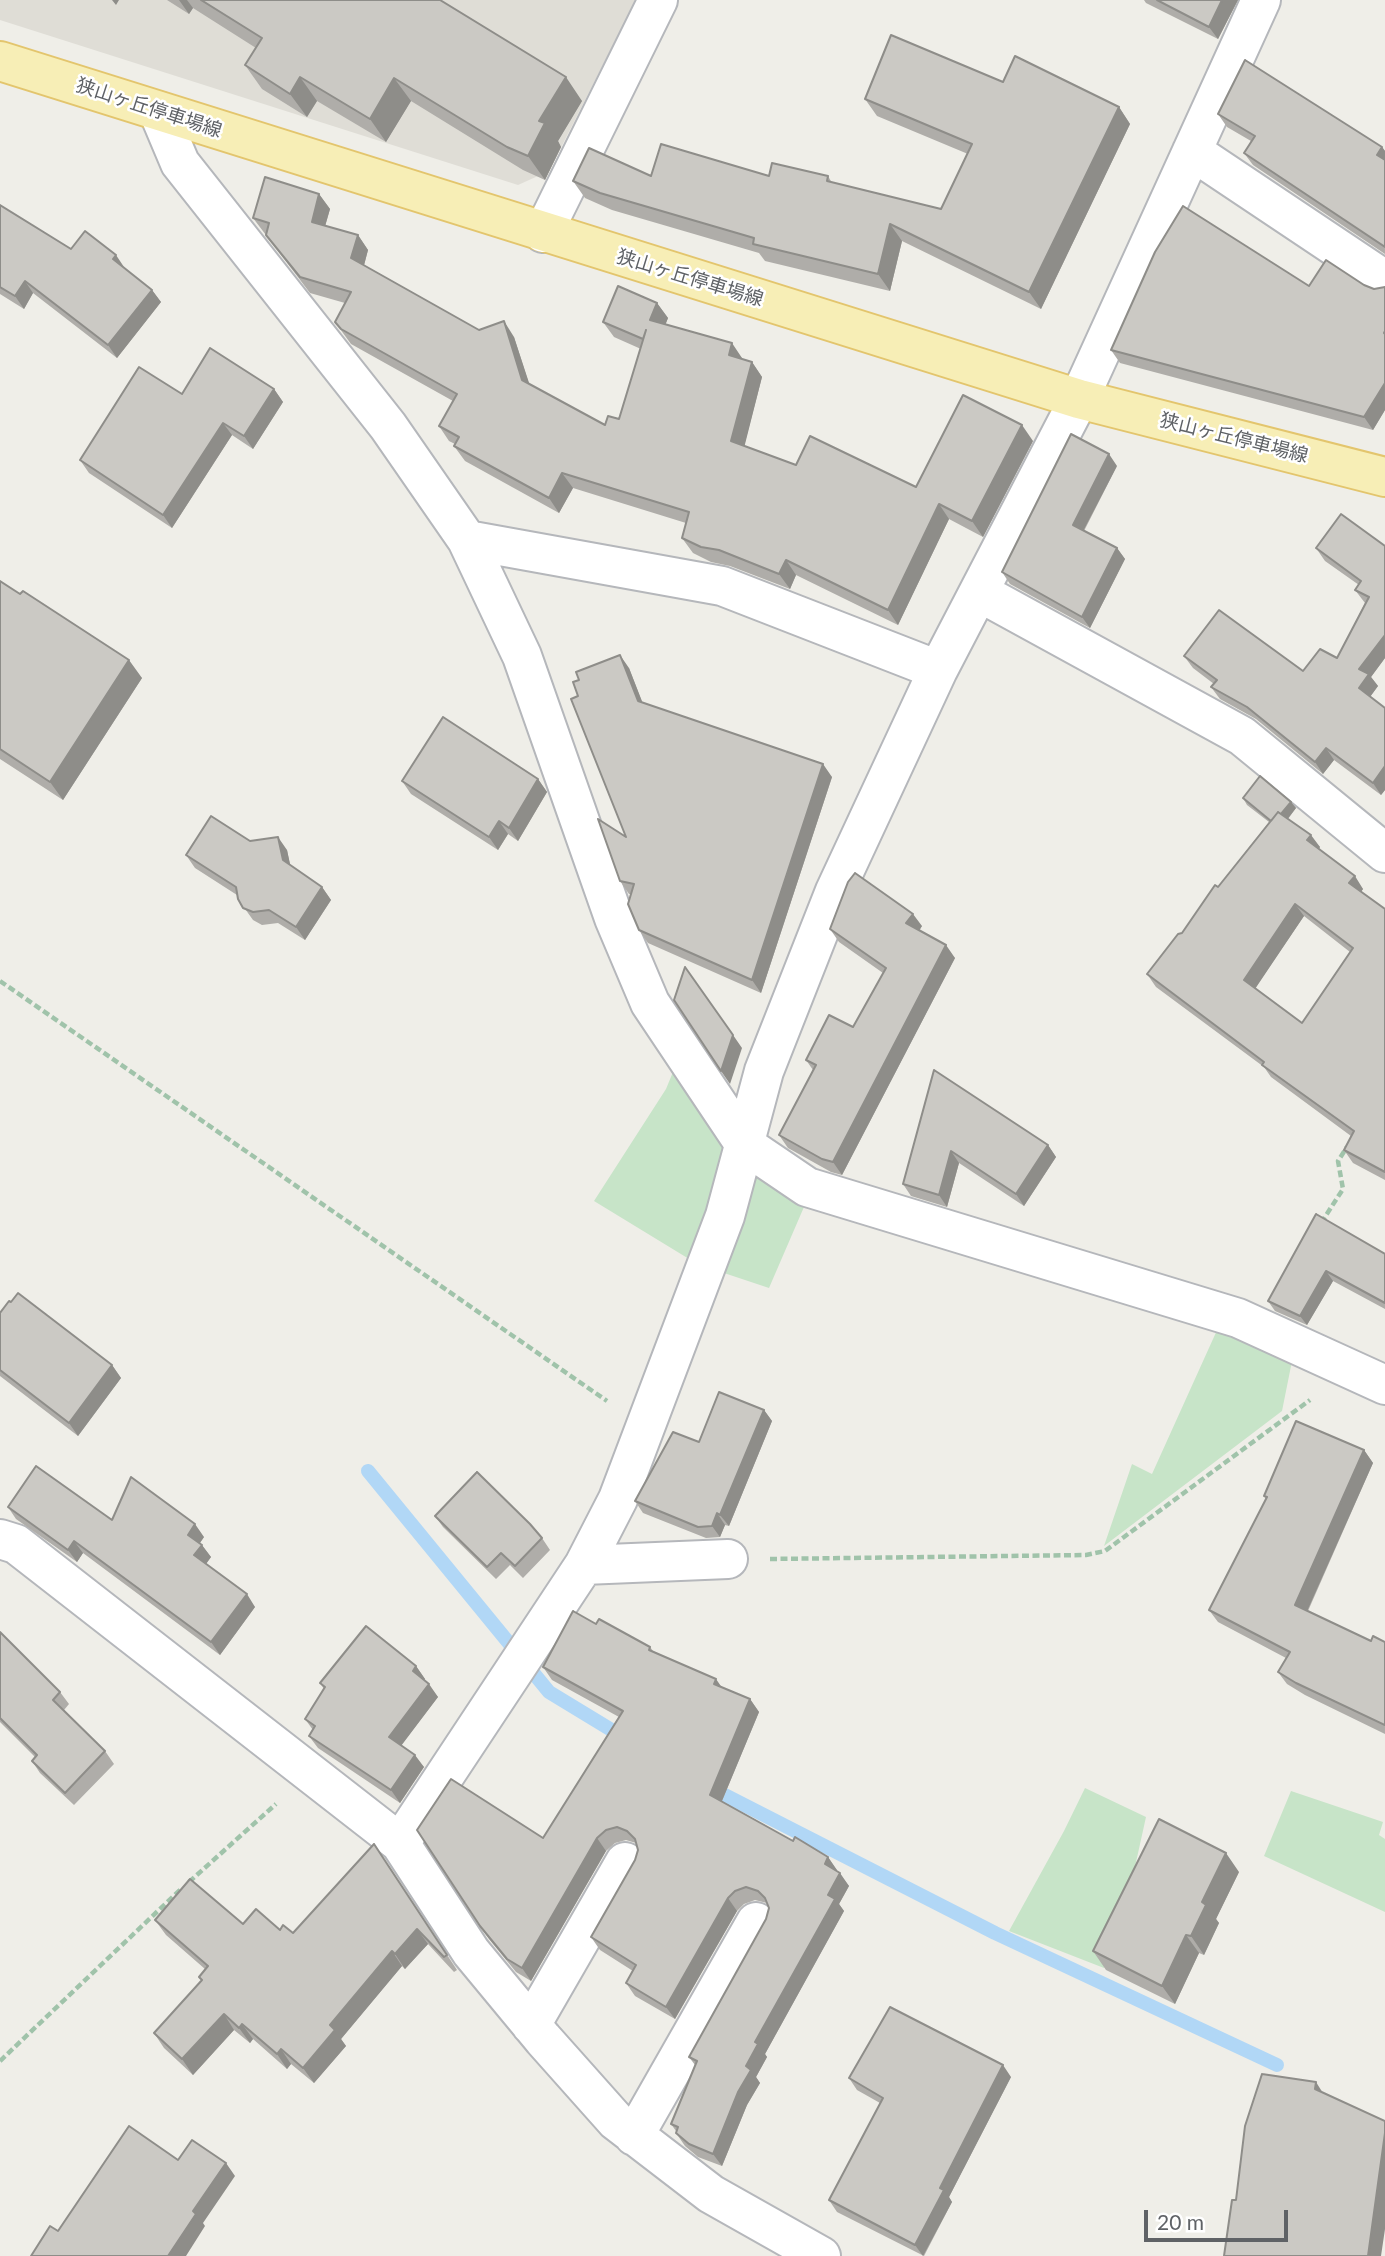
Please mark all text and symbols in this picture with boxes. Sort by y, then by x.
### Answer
street label: 狭山ヶ丘停車場線 [73,74,225,142]
street label: 狭山ヶ丘停車場線 [614,245,766,311]
street label: 狭山ヶ丘停車場線 [1157,409,1311,467]
scale bar [1147,2196,1290,2240]
text: 20 m [1157,2209,1204,2234]

